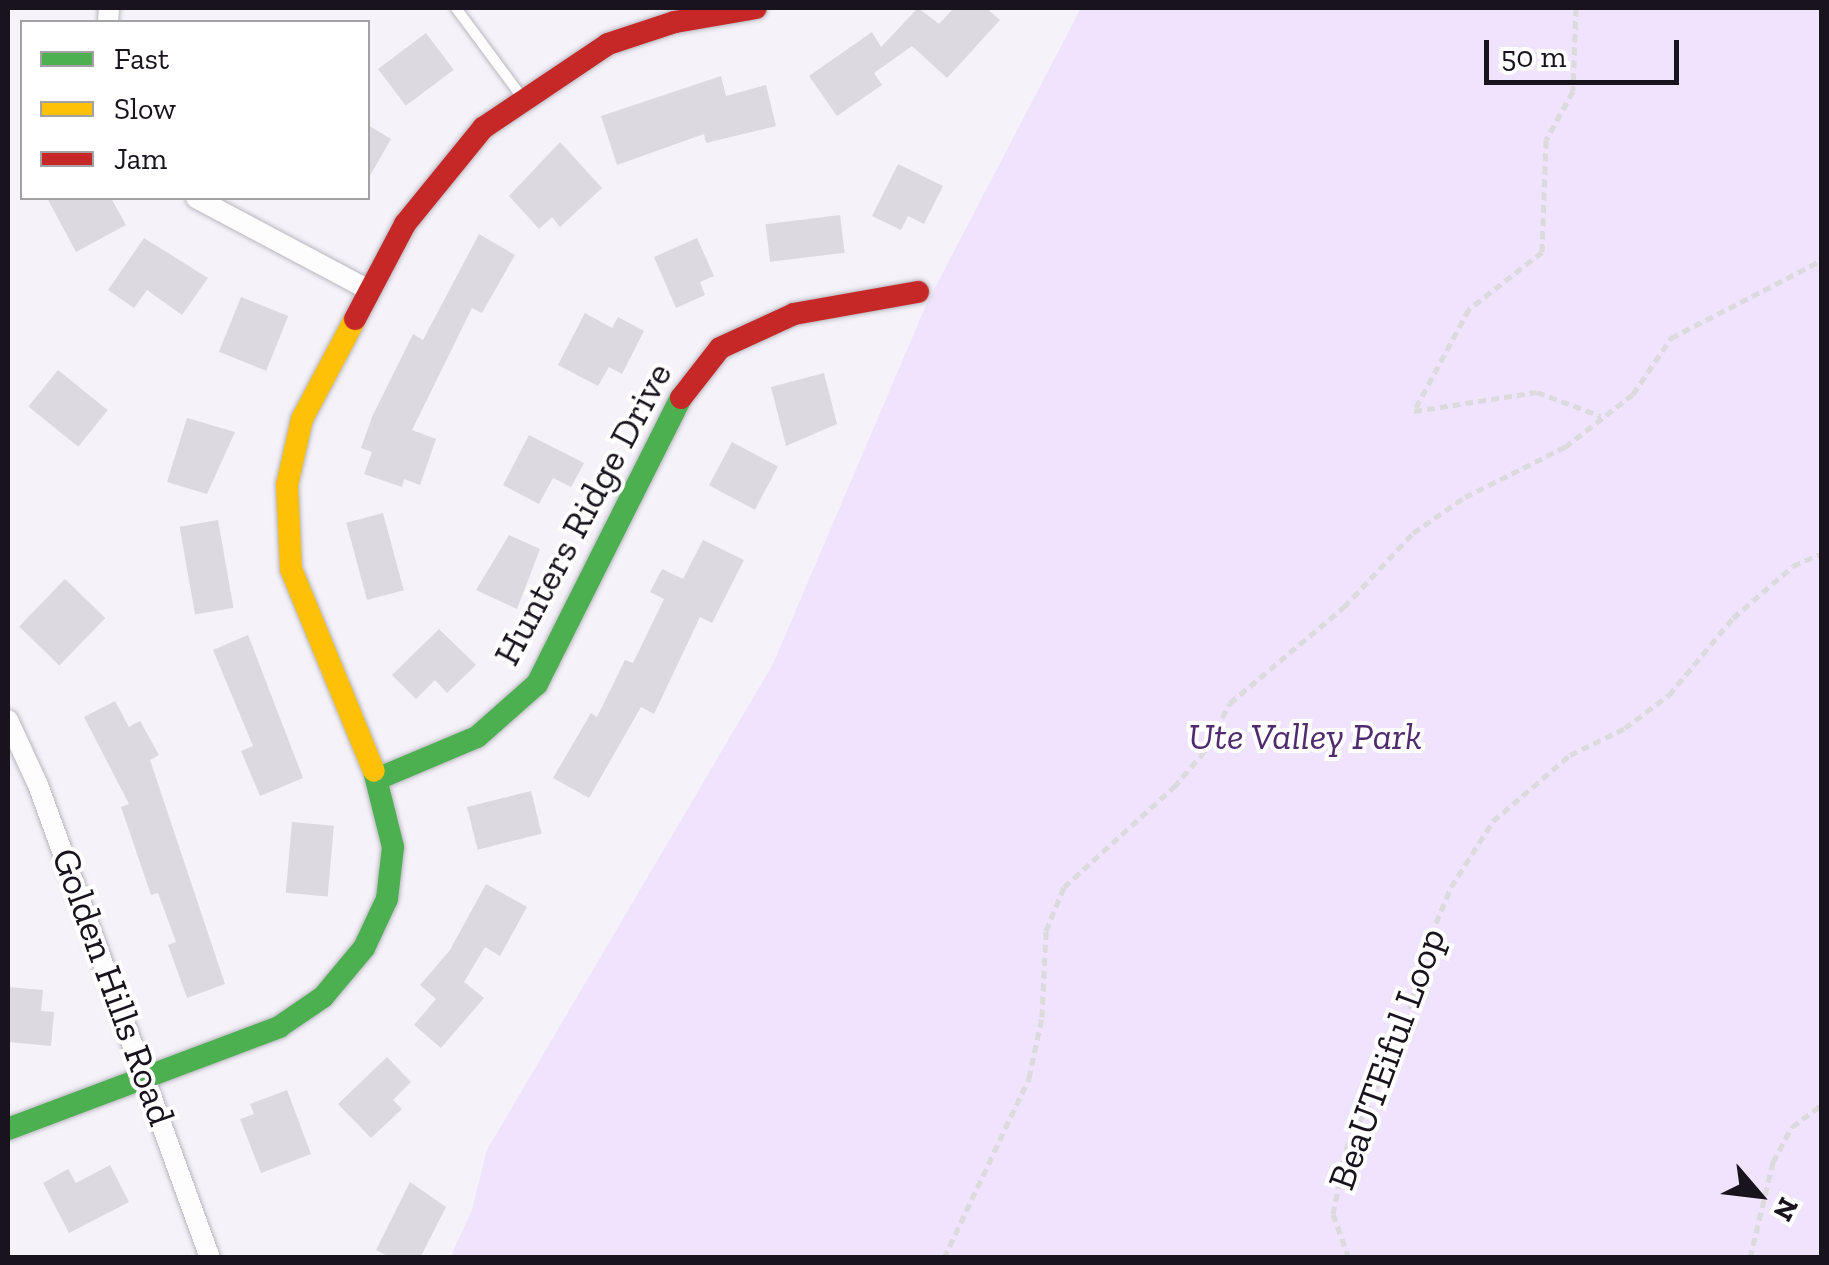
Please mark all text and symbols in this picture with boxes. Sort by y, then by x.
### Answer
legend [20,20,370,200]
scale bar [1489,20,1684,82]
text: 50 m [1501,39,1566,75]
text: Fast [114,41,169,77]
text: Slow [114,91,176,127]
text: Jam [114,141,167,177]
street label: Hunters Ridge Drive [484,355,682,673]
park label: Ute Valley Park [1187,714,1423,760]
street label: Golden Hills Road [42,842,184,1132]
street label: BeaUTEiful Loop [1319,922,1455,1196]
north arrow [1709,1145,1809,1245]
text: N [1766,1192,1805,1226]

